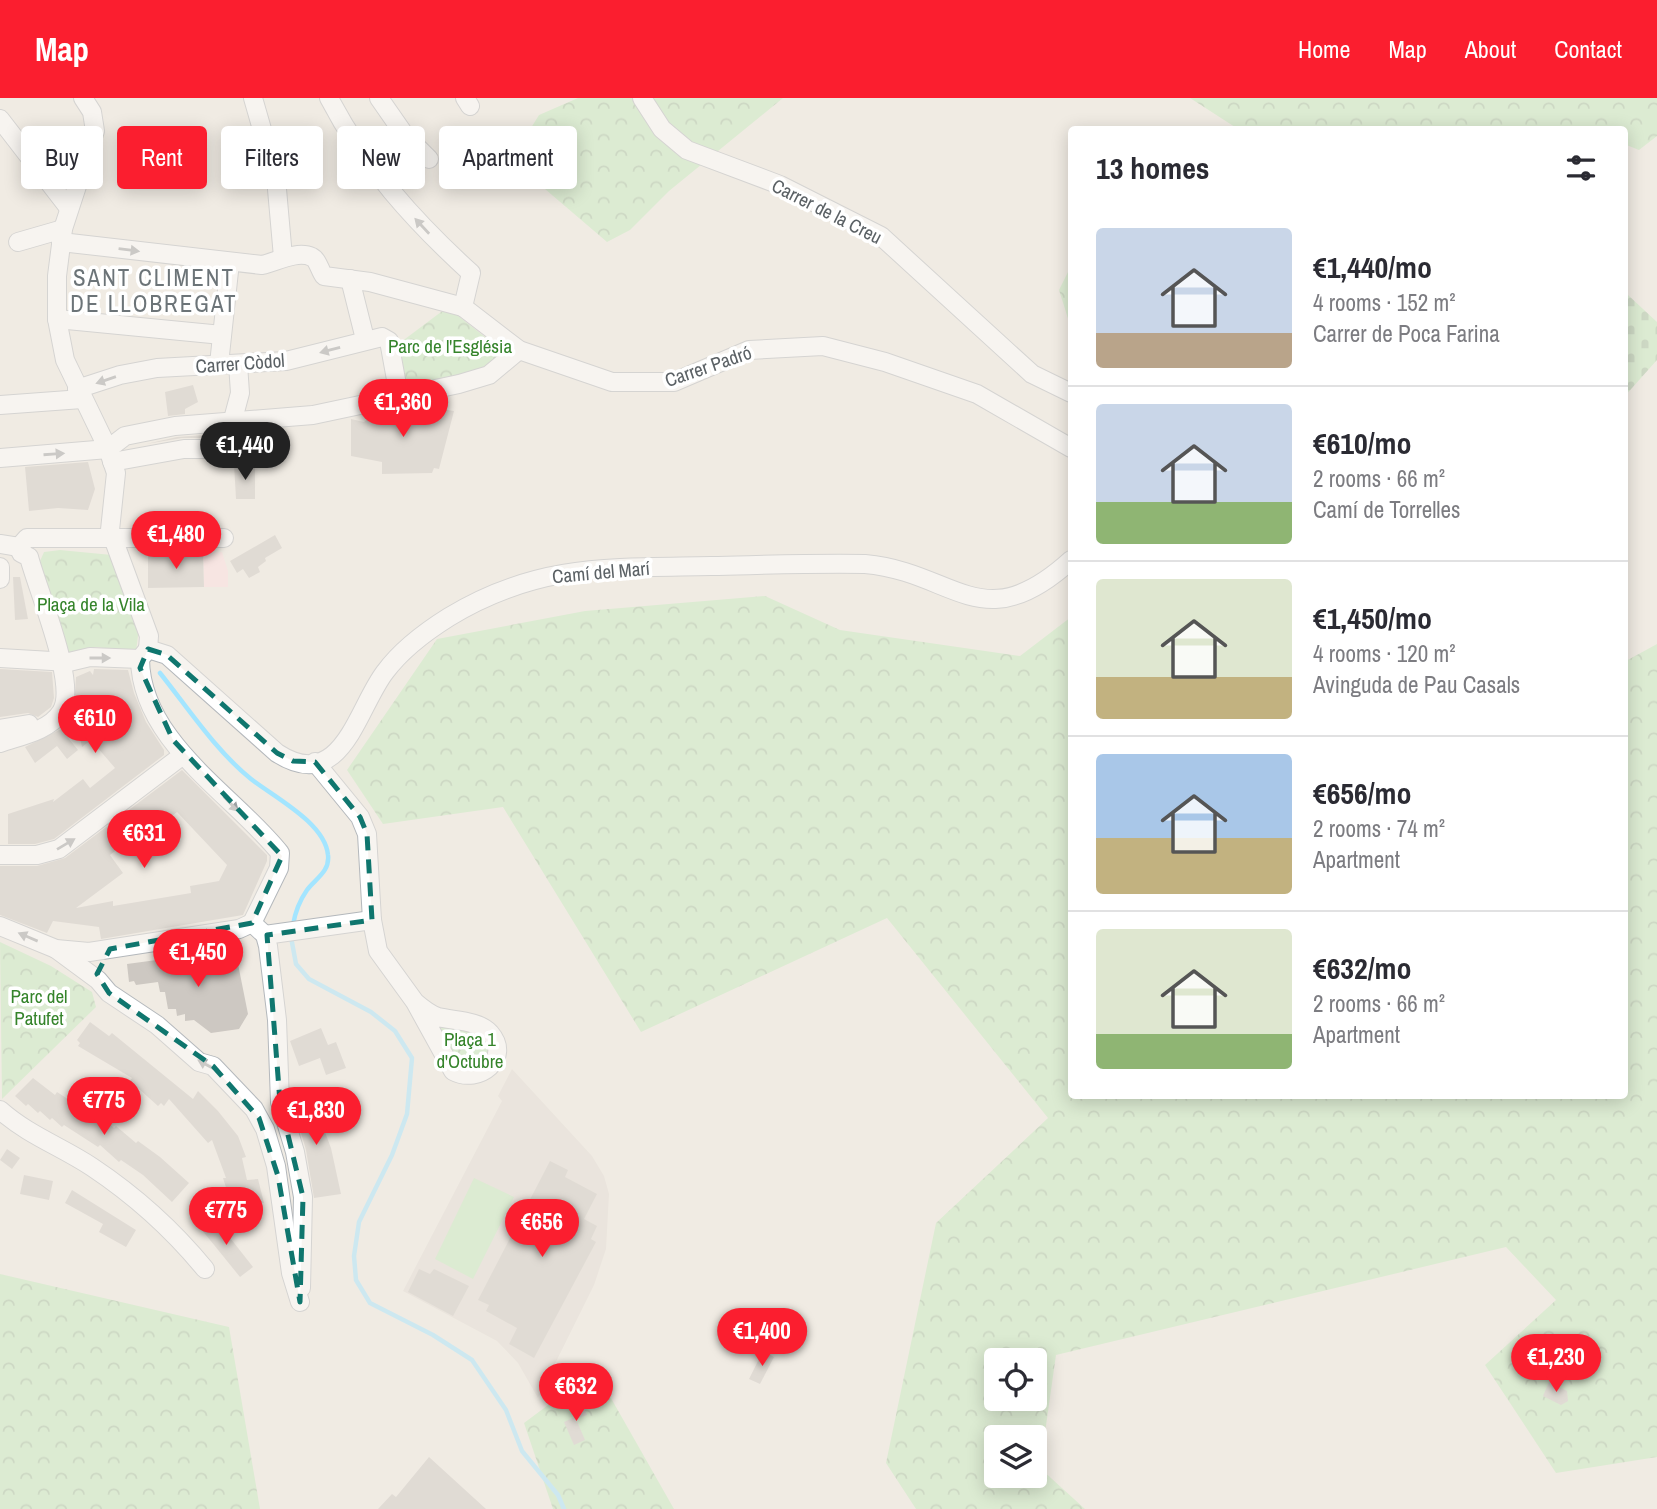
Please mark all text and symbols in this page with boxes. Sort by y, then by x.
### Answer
text: Map [35,27,89,71]
text: Home [1298,33,1350,65]
text: Map [1388,33,1427,65]
text: About [1465,33,1516,65]
text: Contact [1554,33,1622,65]
chip: Buy [21,126,103,189]
chip: Rent [117,126,207,189]
chip: Filters [221,126,323,189]
chip: New [337,126,425,189]
chip: Apartment [439,126,577,189]
text: 13 homes [1096,148,1210,188]
icon: filters [1562,149,1600,187]
street label: Carrer de la Creu [767,172,887,250]
one-way arrow [414,218,430,235]
one-way arrow [118,245,140,256]
text: €1,440/mo [1313,247,1432,287]
icon: home [1152,256,1236,340]
district label: SANT CLIMENT DE LLOBREGAT [70,262,238,319]
text: 4 rooms · 152 m² [1313,287,1456,318]
text: Carrer de Poca Farina [1313,318,1500,349]
park label: Parc de l'Església [388,333,512,359]
street label: Carrer Padró [661,339,755,393]
one-way arrow [319,345,341,356]
street label: Carrer Còdol [195,347,285,379]
one-way arrow [95,375,116,386]
pin: €1,360 [346,380,460,439]
text: €1,360 [374,386,432,417]
pin: €1,440 [188,422,302,482]
text: €610/mo [1313,423,1411,463]
text: €1,440 [216,429,274,460]
icon: home [1152,432,1236,516]
one-way arrow [44,448,66,459]
text: 2 rooms · 66 m² [1313,463,1445,494]
text: Camí de Torrelles [1313,494,1460,525]
pin: €1,480 [119,512,233,571]
text: €1,480 [147,518,205,549]
street label: Camí del Marí [551,555,652,589]
park label: Plaça de la Vila [37,591,145,617]
text: €1,450/mo [1313,598,1432,638]
icon: home [1152,607,1236,691]
text: 4 rooms · 120 m² [1313,638,1456,669]
one-way arrow [90,652,112,664]
text: Avinguda de Pau Casals [1313,669,1520,700]
pin: €610 [54,696,136,755]
text: €610 [74,702,116,733]
text: €656/mo [1313,773,1411,813]
icon: home [1152,782,1236,866]
one-way arrow [222,795,238,812]
pin: €631 [103,810,185,870]
text: 2 rooms · 74 m² [1313,813,1445,844]
text: €631 [123,817,165,848]
one-way arrow [56,838,75,851]
text: Apartment [1313,844,1400,875]
pin: €1,450 [141,930,255,989]
one-way arrow [17,932,38,943]
text: €1,450 [169,936,227,967]
text: €632/mo [1313,948,1411,988]
icon: home [1152,957,1236,1041]
park label: Parc del Patufet [10,983,68,1031]
text: 2 rooms · 66 m² [1313,988,1445,1019]
text: Apartment [1313,1019,1400,1050]
park label: Plaça 1 d'Octubre [436,1026,504,1074]
one-way arrow [197,1060,217,1072]
pin: €775 [63,1077,145,1137]
text: €775 [83,1084,125,1115]
pin: €1,830 [259,1088,373,1147]
text: €1,830 [287,1094,345,1125]
pin: €775 [185,1188,267,1247]
text: €775 [205,1194,247,1225]
pin: €656 [501,1200,583,1259]
text: €656 [521,1206,563,1237]
pin: €1,400 [705,1308,819,1368]
text: €1,400 [733,1315,791,1346]
pin: €1,230 [1499,1334,1613,1394]
text: €1,230 [1527,1341,1585,1372]
map controls [984,1348,1047,1488]
button: locate [984,1348,1047,1411]
pin: €632 [535,1364,617,1423]
text: €632 [555,1370,597,1401]
button: layers [984,1425,1047,1488]

